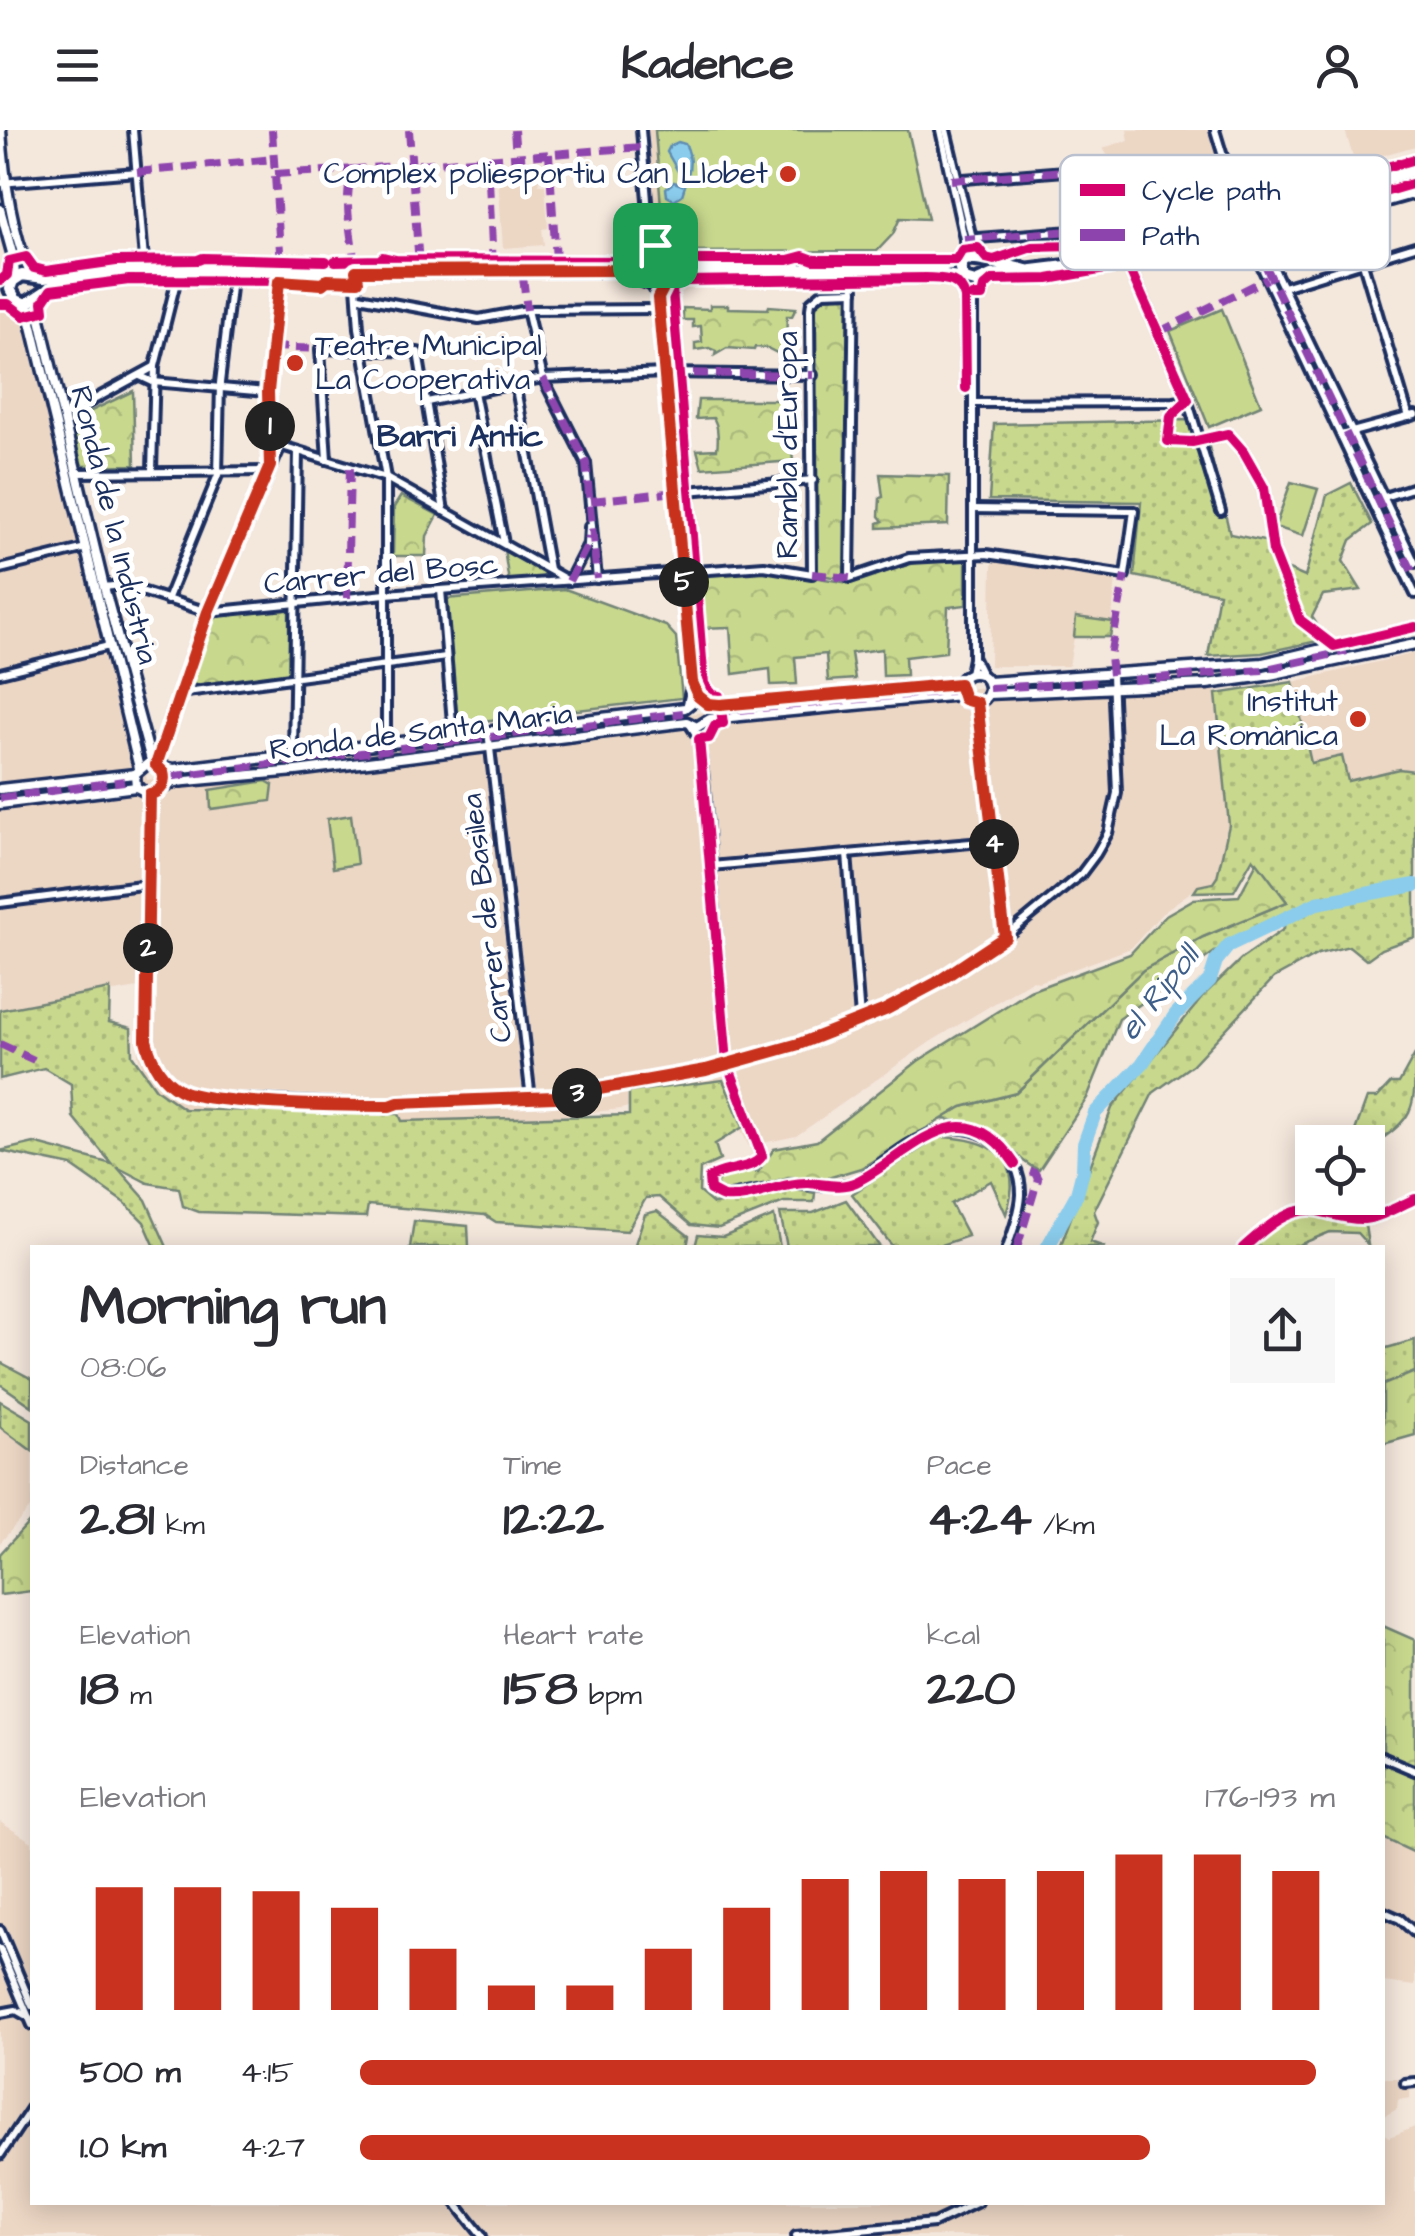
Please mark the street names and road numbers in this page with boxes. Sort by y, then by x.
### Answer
street label: Rambla d'Europa [767,331,809,559]
street label: Ronda de la Indústria [59,382,169,668]
street label: Carrer del Bosc [262,543,500,605]
street label: Ronda de Santa Maria [267,693,575,771]
street label: Carrer de Basilea [451,791,523,1045]

